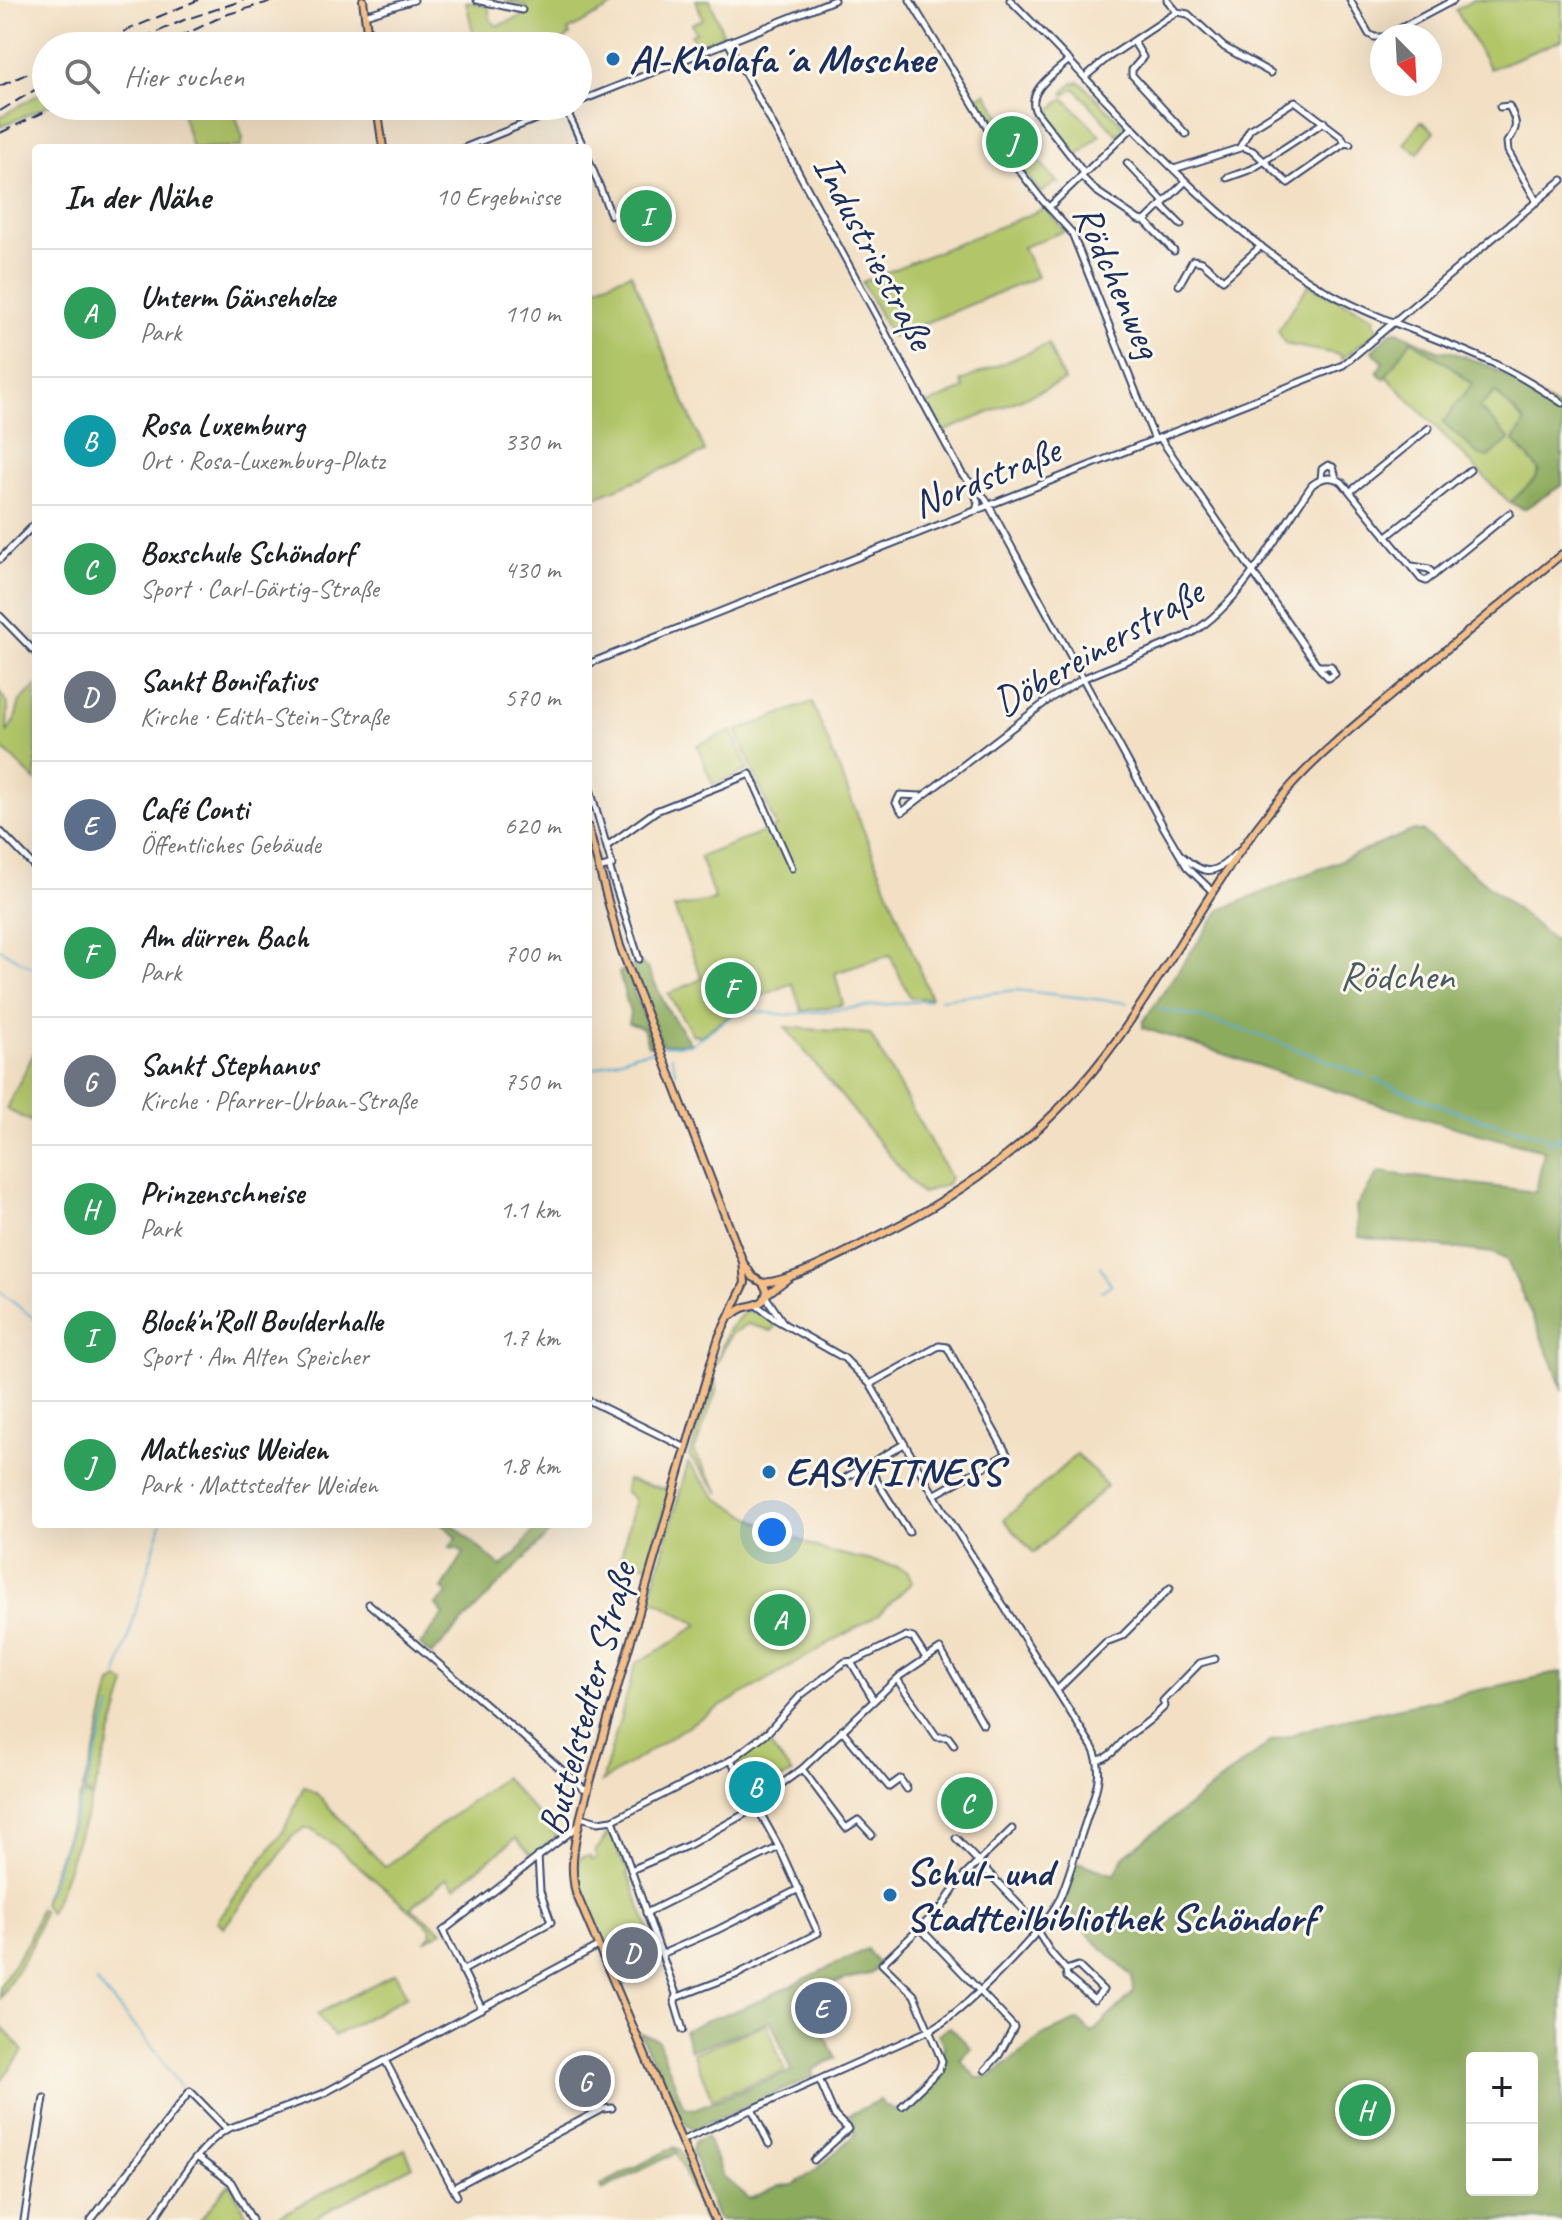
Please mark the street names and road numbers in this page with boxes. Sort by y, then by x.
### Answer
street label: Industriestraße [802,146,948,361]
street label: Rödchenweg [1062,197,1175,368]
street label: Nordstraße [905,424,1070,529]
street label: Döbereinerstraße [984,565,1214,727]
street label: Buttelstedter Straße [527,1555,648,1841]

